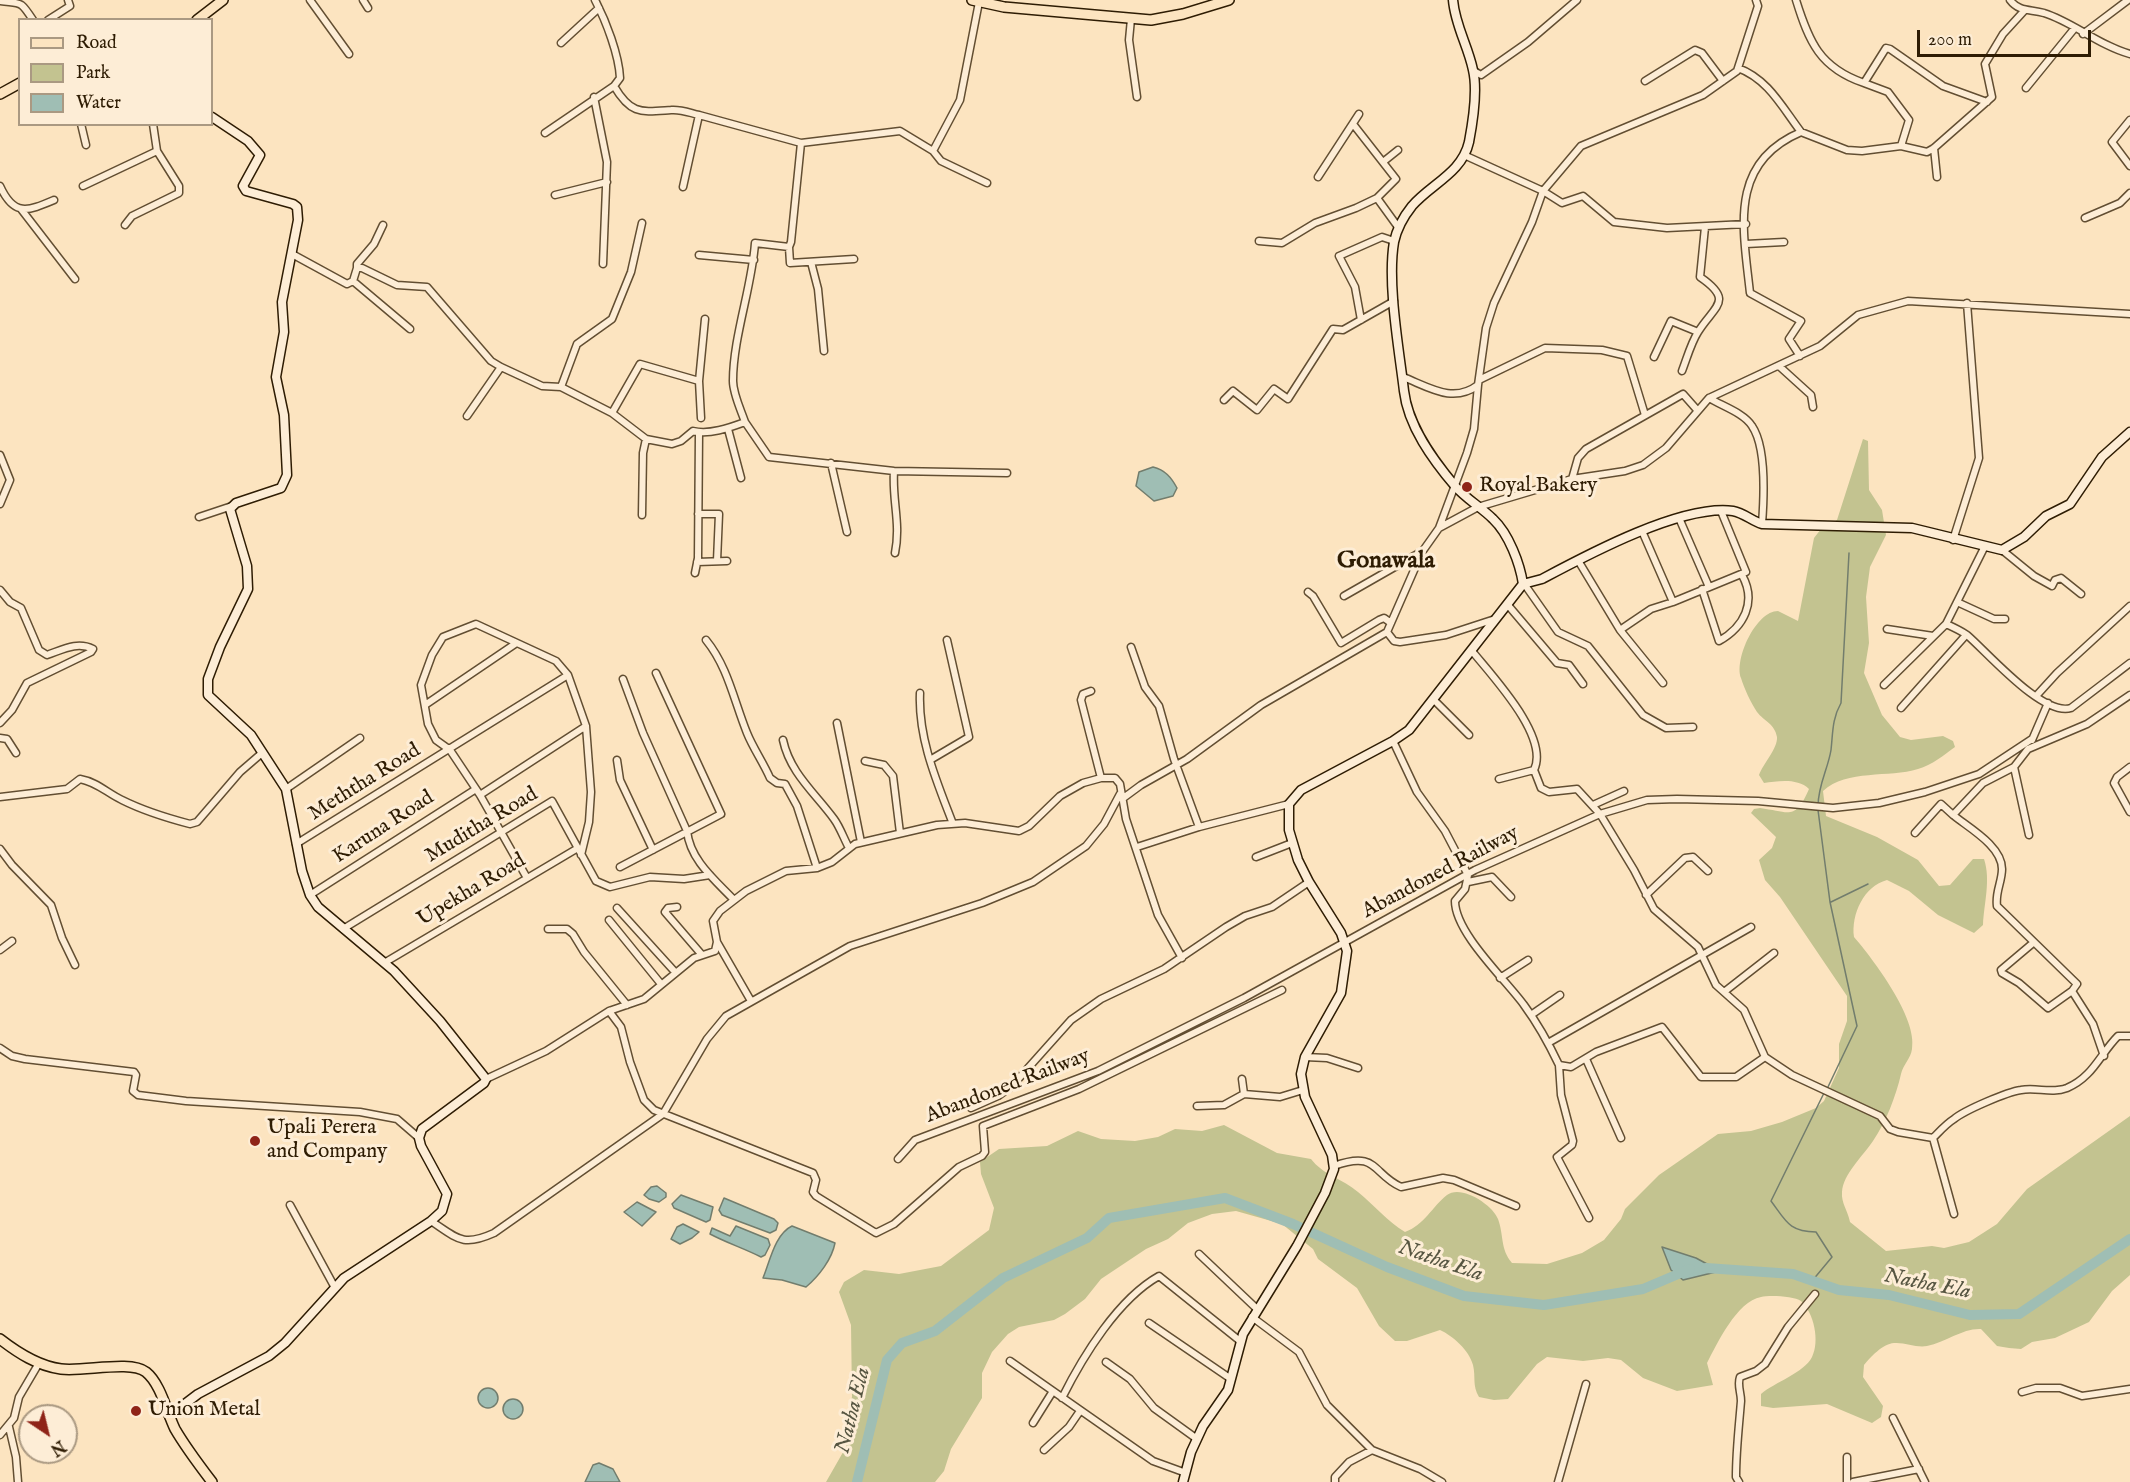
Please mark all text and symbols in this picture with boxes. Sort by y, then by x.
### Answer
legend [18,18,213,126]
scale bar [1920,18,2094,56]
text: 200 m [1928,29,1972,52]
text: Road [76,32,117,55]
text: Park [76,62,110,85]
text: Water [76,92,121,115]
place label: Royal Bakery [1479,474,1597,500]
marker: Royal Bakery [1460,480,1474,494]
district label: Gonawala [1337,548,1435,576]
street label: Meththa Road [304,739,426,827]
street label: Muditha Road [421,783,543,869]
street label: Karuna Road [329,786,439,870]
street label: Abandoned Railway [1358,821,1524,925]
street label: Upekha Road [413,849,531,933]
street label: Abandoned Railway [922,1044,1094,1130]
place label: Upali Perera and Company [267,1116,387,1166]
marker: Upali Perera and Company [248,1134,262,1148]
water label: Natha Ela [1394,1235,1486,1289]
water label: Natha Ela [1881,1264,1973,1306]
water label: Natha Ela [831,1365,877,1457]
place label: Union Metal [148,1398,260,1424]
north arrow [18,1404,78,1464]
marker: Union Metal [129,1404,143,1418]
text: N [46,1435,69,1459]

